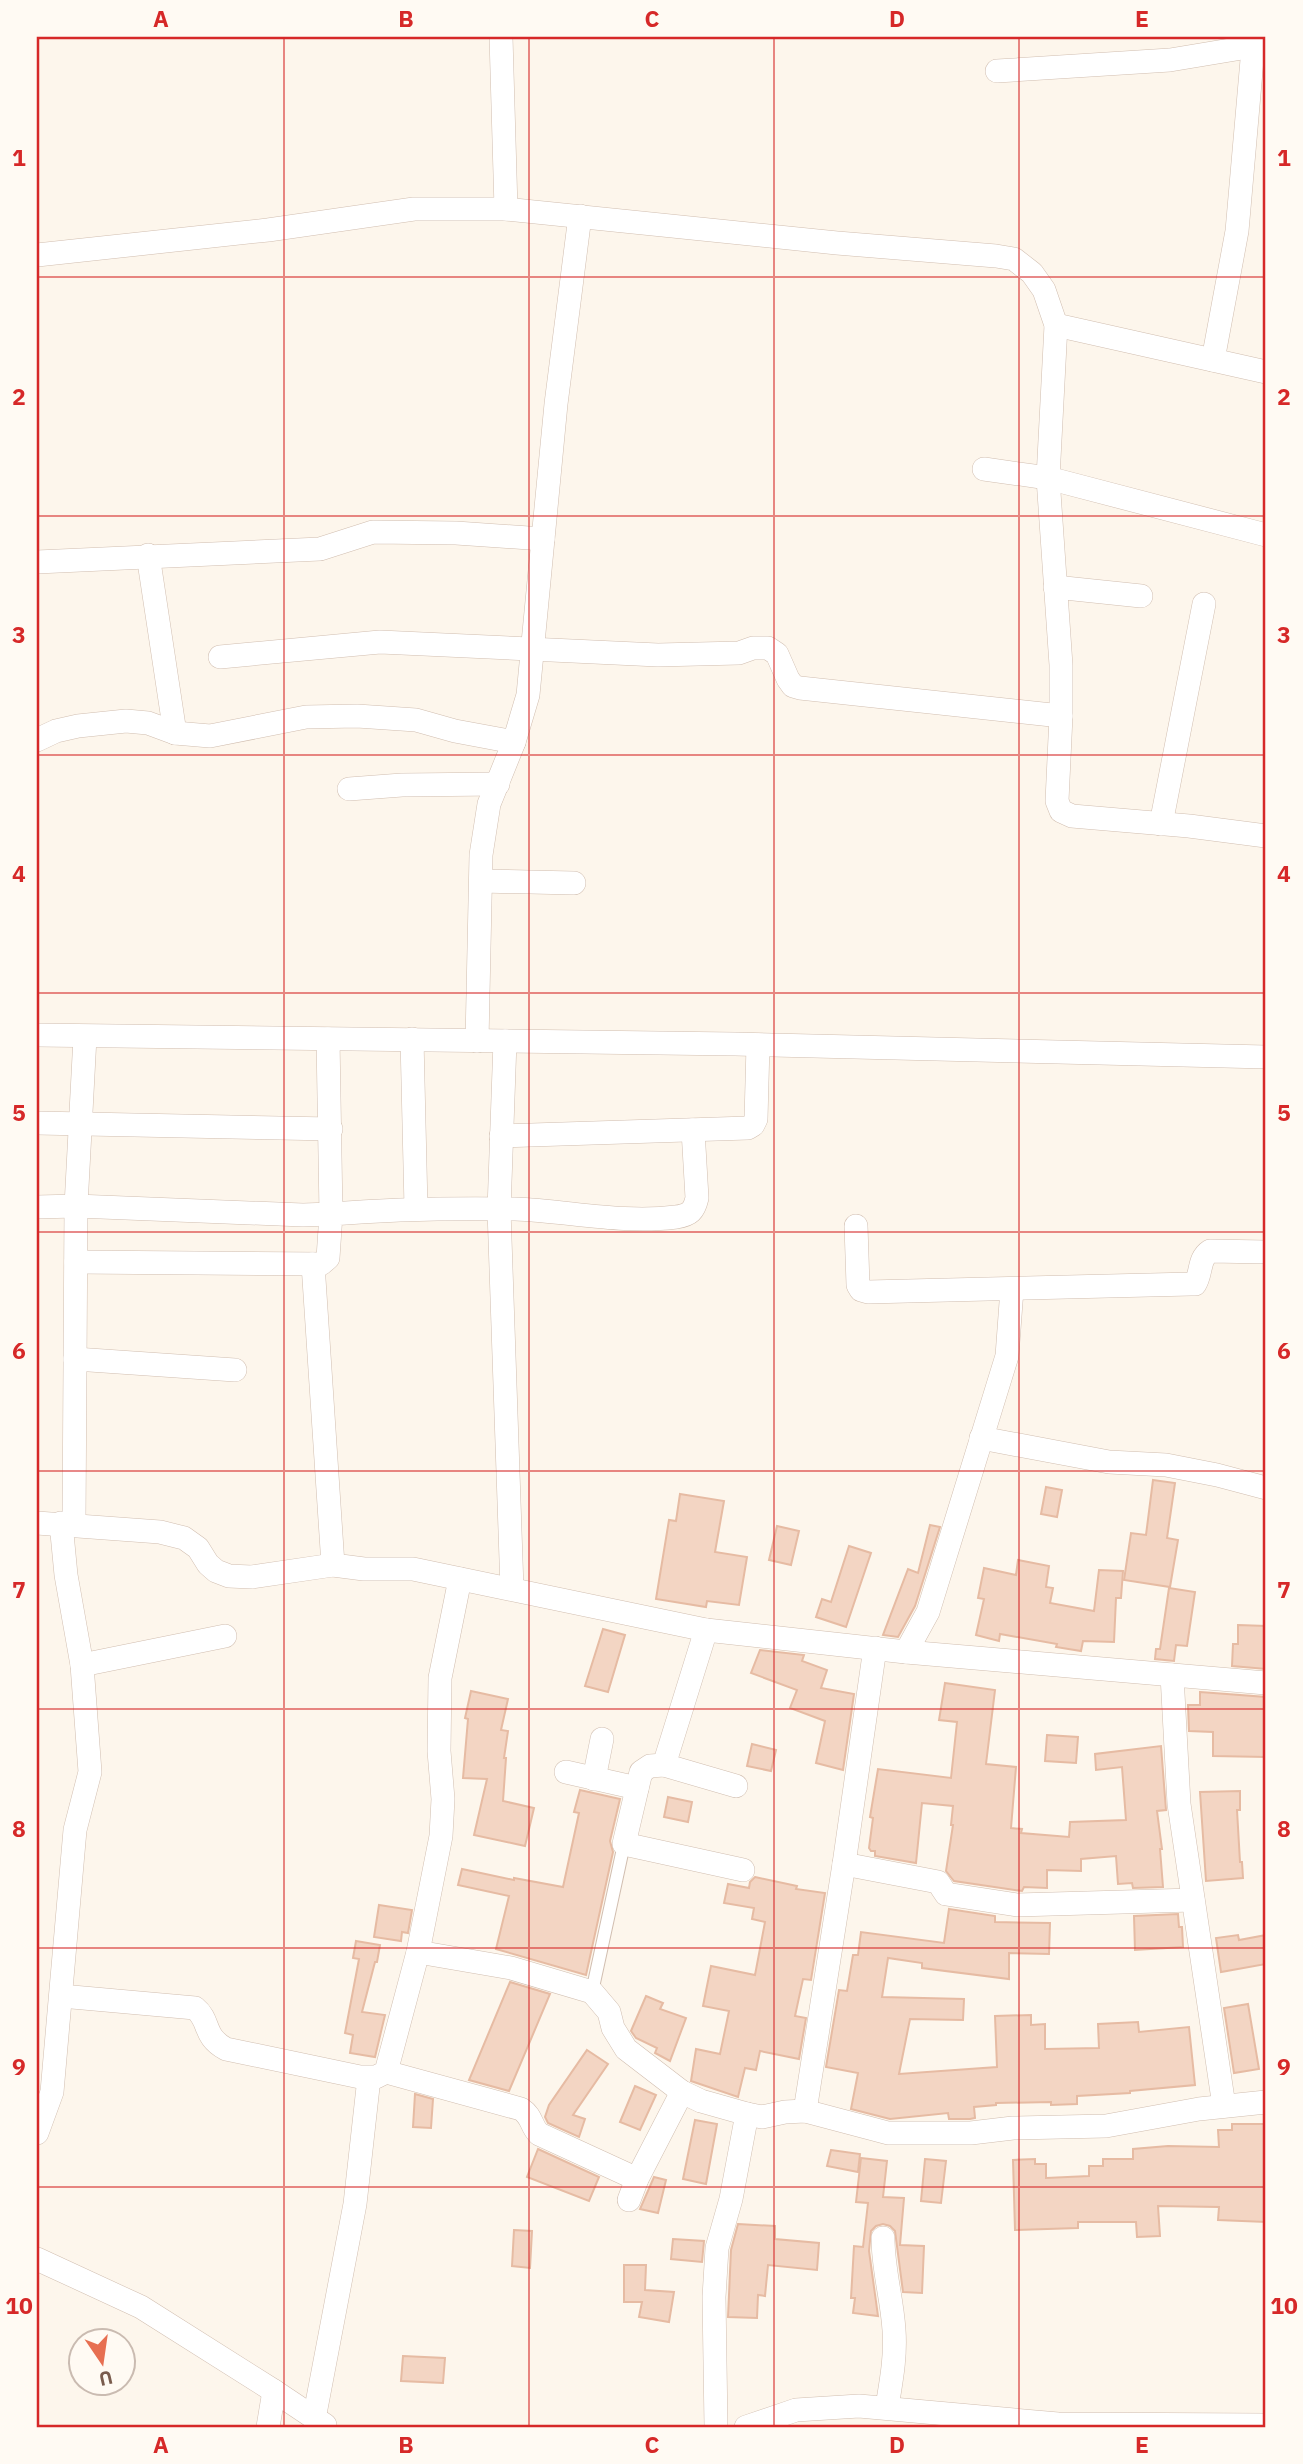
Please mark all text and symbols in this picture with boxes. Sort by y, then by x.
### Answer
text: A [153,3,169,33]
text: B [398,3,414,33]
text: C [645,3,660,33]
text: D [889,3,905,33]
text: E [1135,3,1149,33]
text: 1 [12,142,26,172]
text: 1 [1277,142,1291,172]
text: 2 [12,381,26,411]
text: 2 [1277,381,1291,411]
text: 3 [12,619,26,649]
text: 3 [1277,619,1291,649]
text: 4 [12,858,26,888]
text: 4 [1277,858,1291,888]
text: 5 [12,1097,26,1127]
text: 5 [1277,1097,1291,1127]
text: 6 [12,1335,26,1365]
text: 6 [1277,1335,1291,1365]
text: 7 [12,1574,26,1604]
text: 7 [1277,1574,1291,1604]
text: 8 [12,1813,26,1843]
text: 8 [1277,1813,1291,1843]
text: 9 [12,2051,26,2081]
text: 9 [1277,2051,1291,2081]
text: 10 [5,2290,33,2320]
text: 10 [1270,2290,1298,2320]
north arrow [66,2328,136,2398]
text: U [97,2365,115,2392]
text: A [153,2429,169,2459]
text: B [398,2429,414,2459]
text: C [645,2429,660,2459]
text: D [889,2429,905,2459]
text: E [1135,2429,1149,2459]

